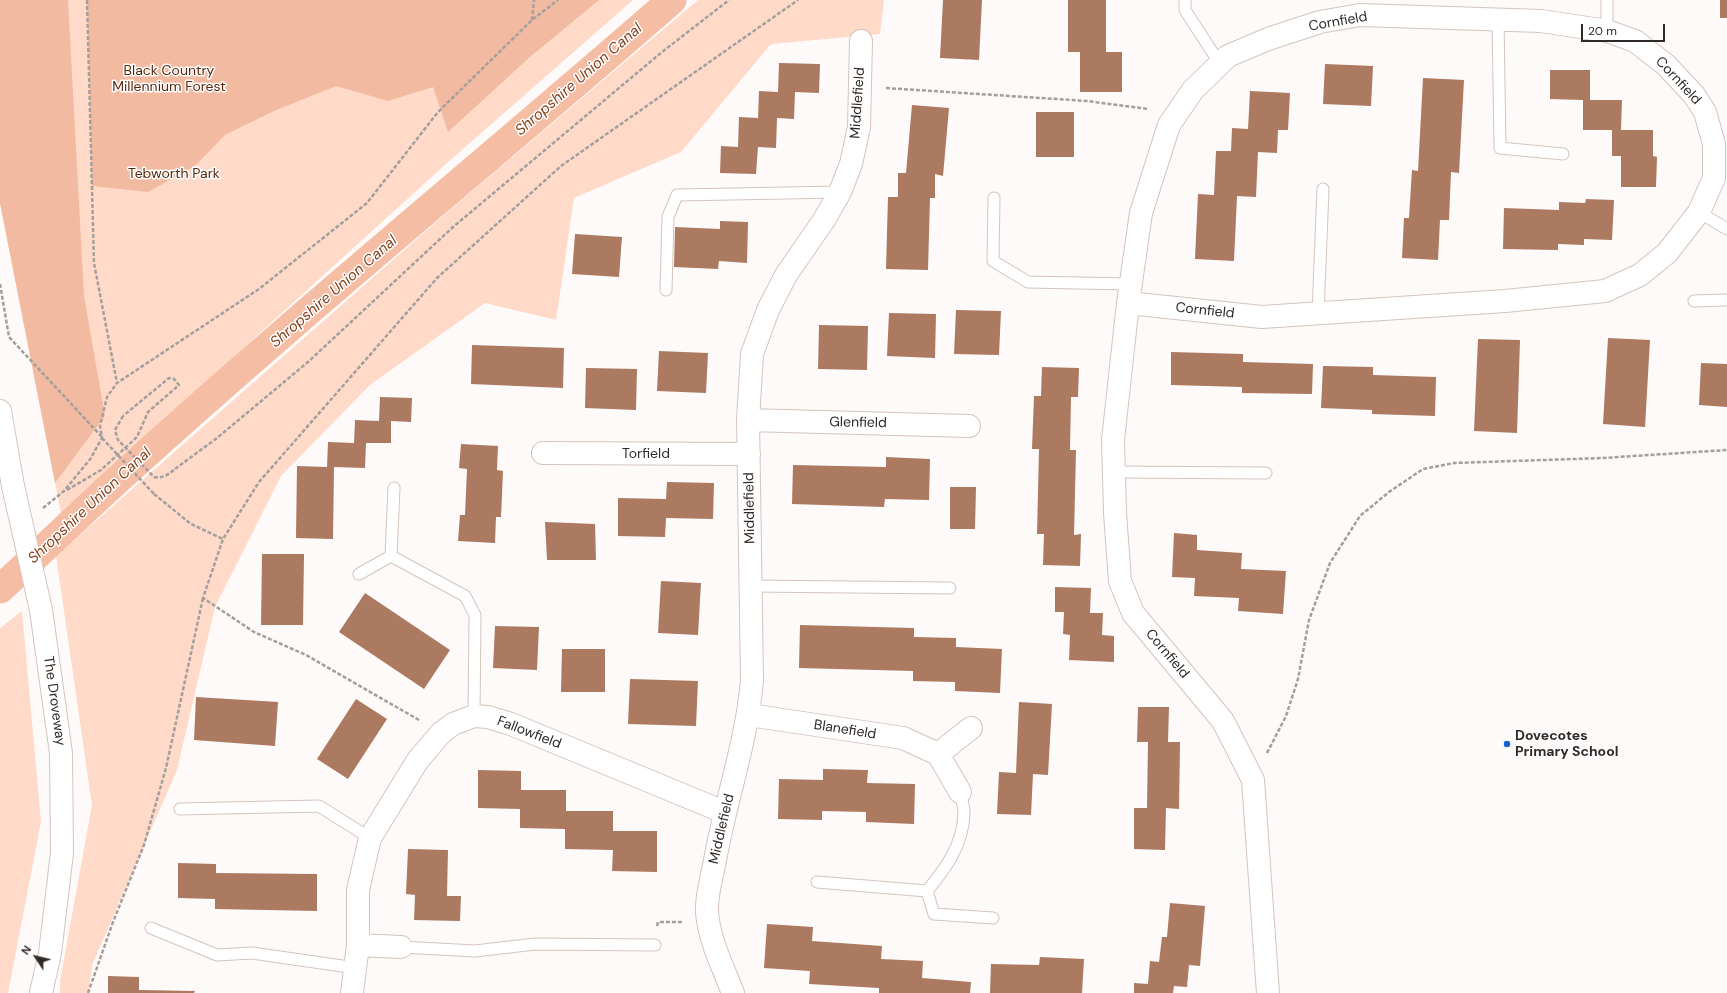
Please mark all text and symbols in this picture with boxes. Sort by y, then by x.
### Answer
street label: Cornfield [1307,9,1369,35]
scale bar [1583,16,1667,42]
water label: Shropshire Union Canal [512,20,646,140]
text: 20 m [1588,23,1617,39]
street label: Cornfield [1652,54,1704,108]
park label: Black Country Millennium Forest [112,63,226,96]
street label: Middlefield [847,67,869,139]
park label: Tebworth Park [128,166,220,182]
water label: Shropshire Union Canal [267,232,401,352]
street label: Cornfield [1175,300,1235,322]
street label: Glenfield [829,414,887,432]
water label: Shropshire Union Canal [25,444,155,568]
street label: Torfield [622,446,670,462]
street label: Middlefield [741,472,759,544]
street label: Cornfield [1142,626,1192,682]
street label: The Droveway [39,655,69,747]
street label: Fallowfield [495,713,563,753]
street label: Blanefield [813,717,877,743]
place label: Dovecotes Primary School [1515,728,1618,760]
marker: Dovecotes Primary School [1502,739,1512,749]
street label: Middlefield [706,792,738,866]
north arrow [16,937,56,977]
text: N [18,943,34,957]

